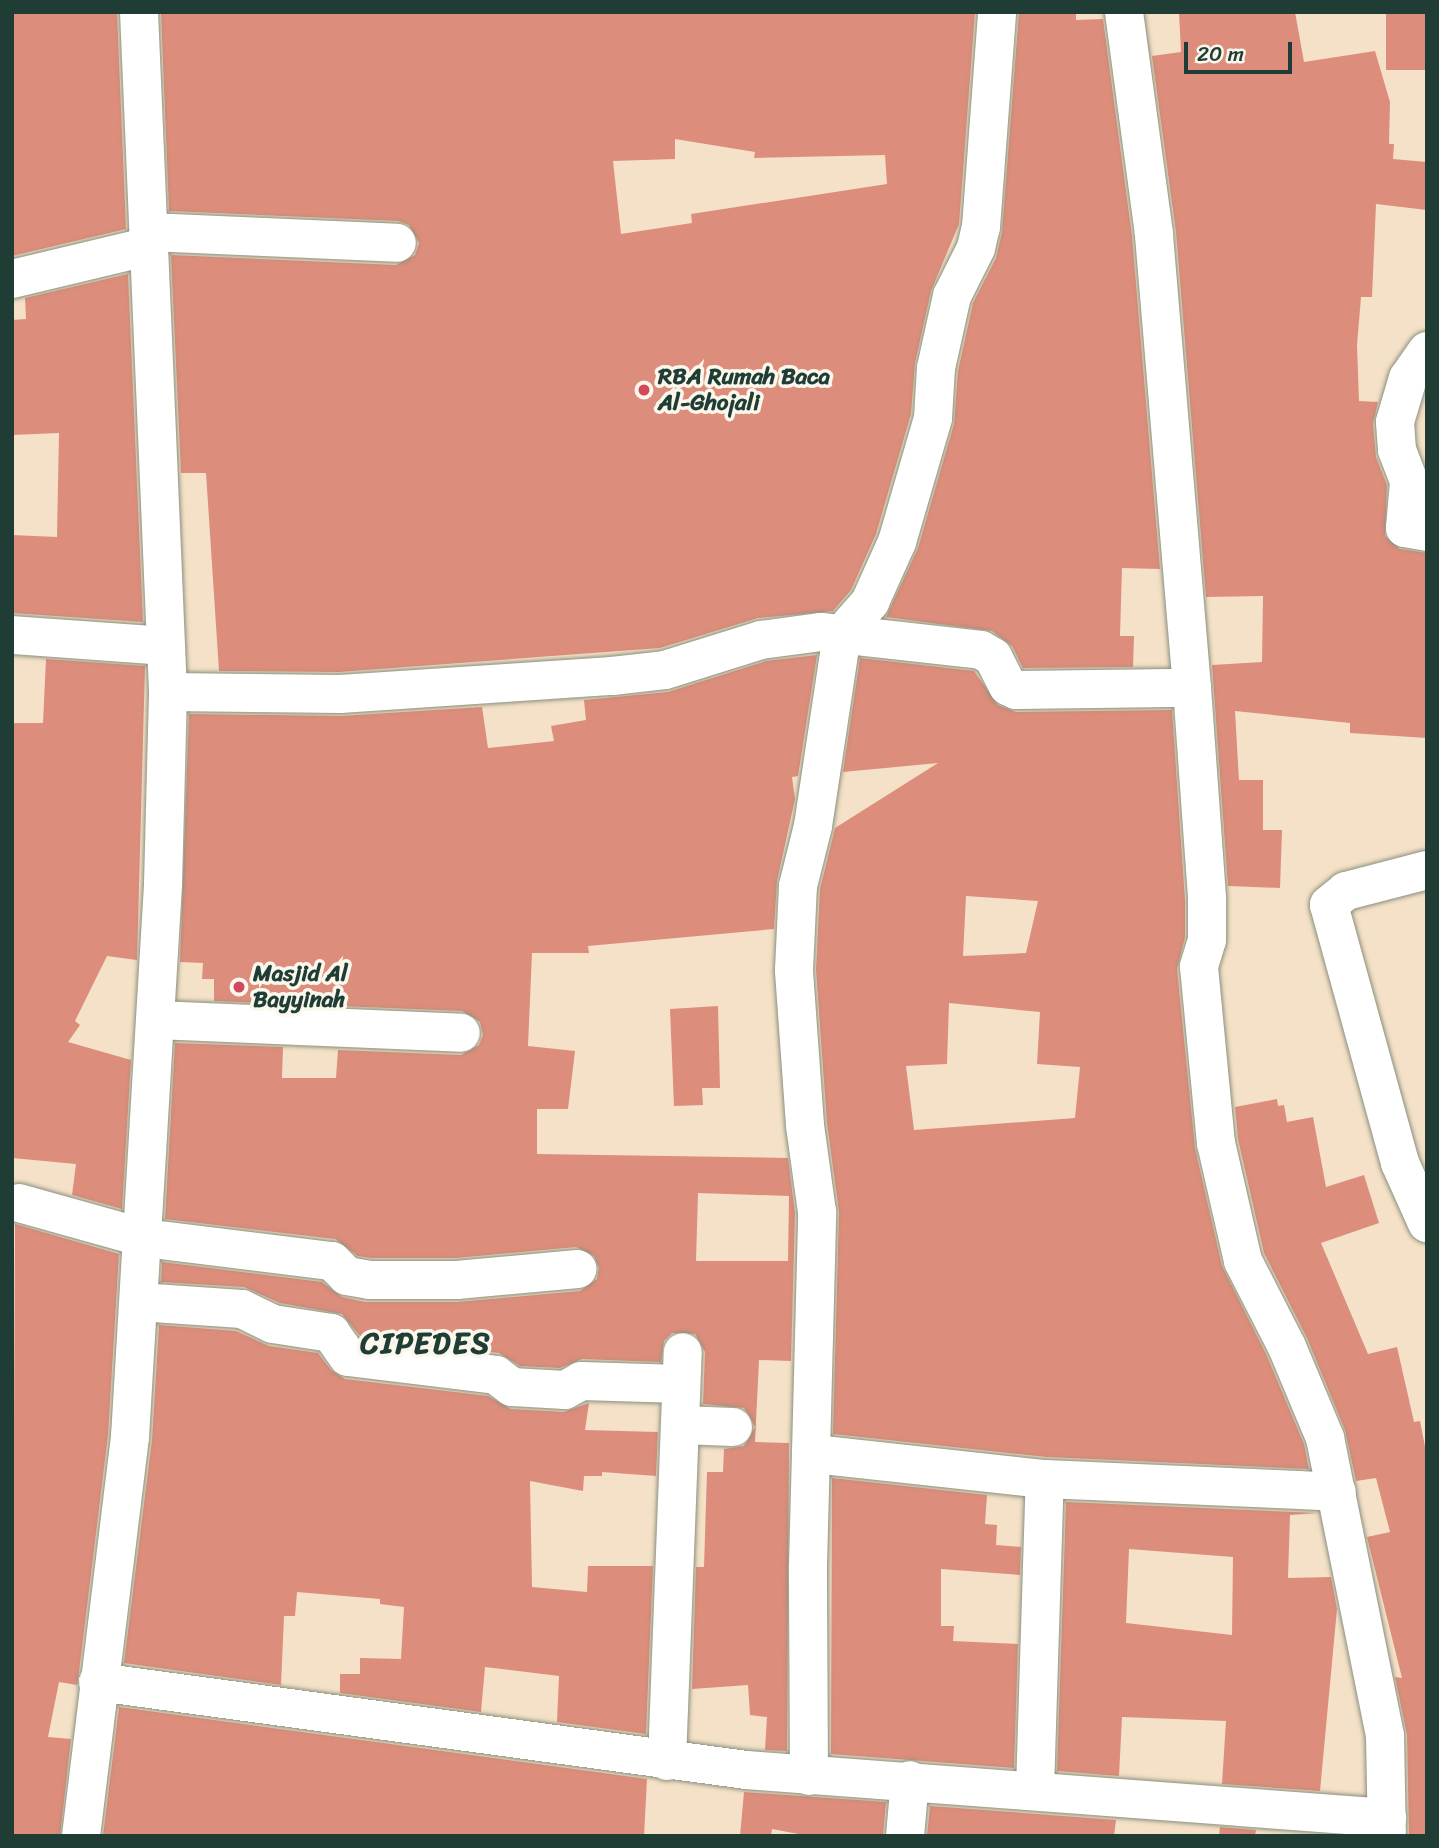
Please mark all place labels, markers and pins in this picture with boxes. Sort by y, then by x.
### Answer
place label: RBA Rumah Baca Al-Ghojali [658,363,830,417]
marker: RBA Rumah Baca Al-Ghojali [636,382,652,398]
place label: Masjid Al Bayyinah [253,960,347,1014]
marker: Masjid Al Bayyinah [231,979,247,995]

